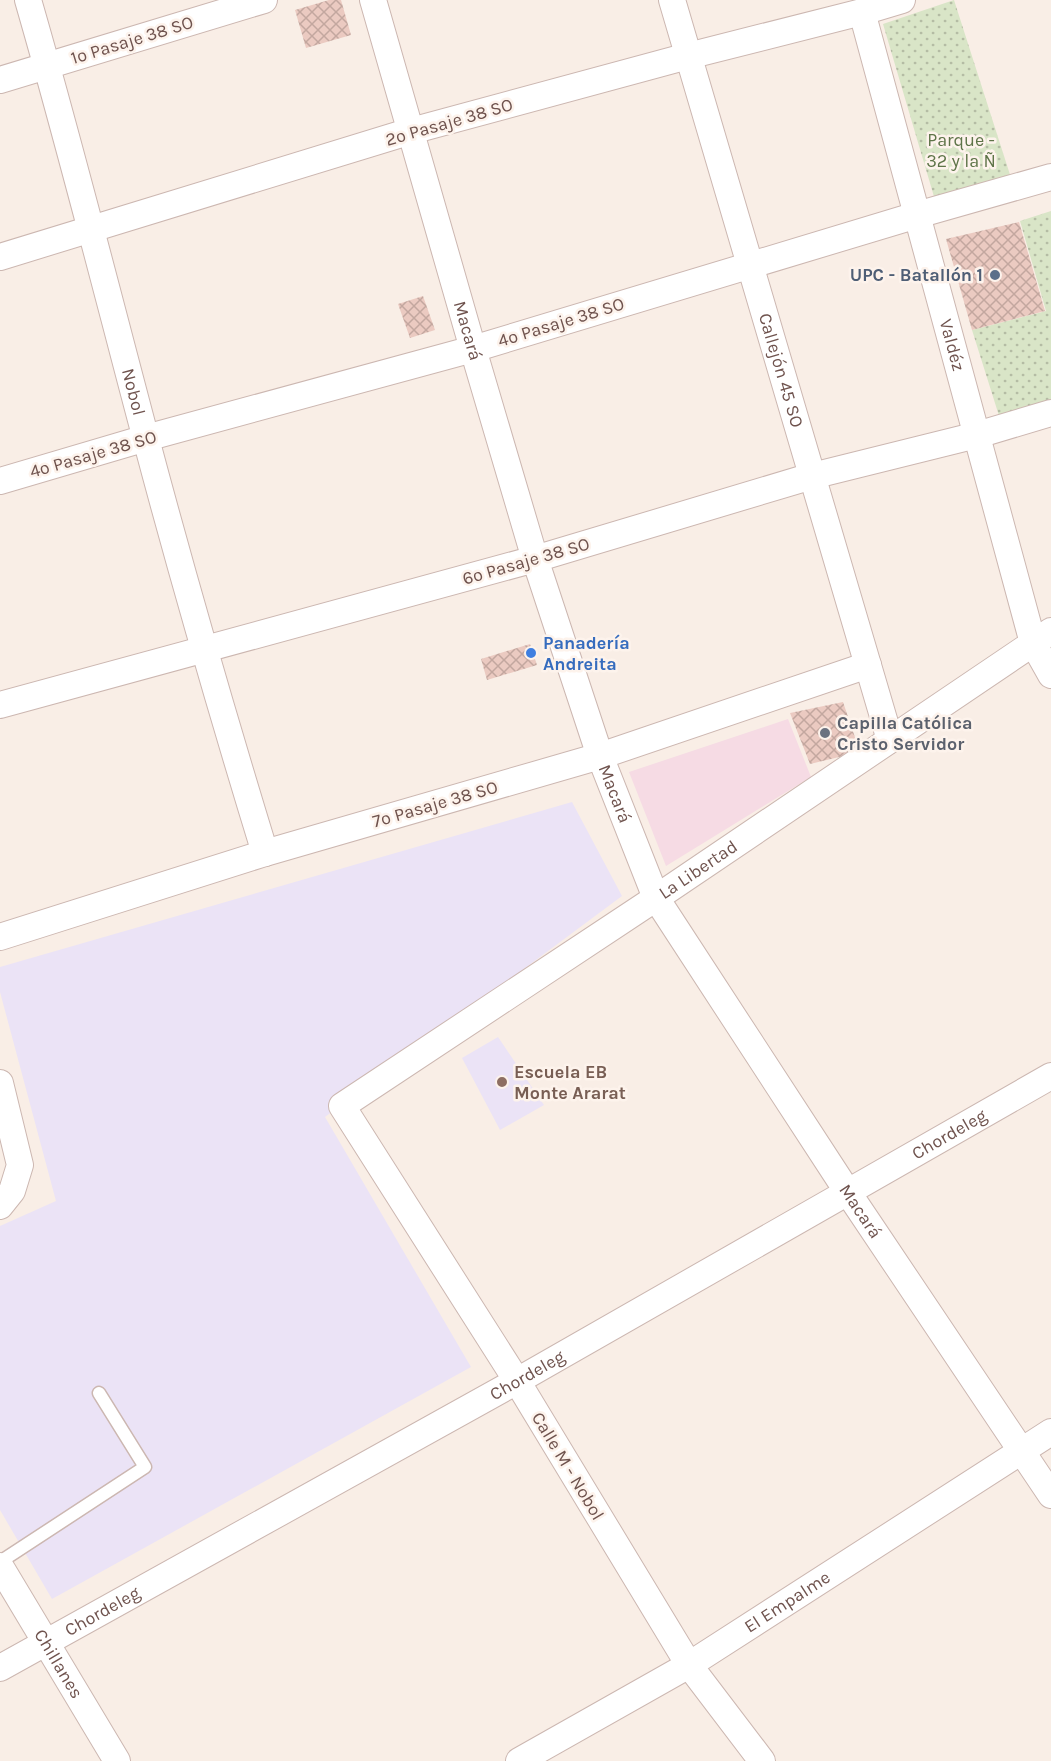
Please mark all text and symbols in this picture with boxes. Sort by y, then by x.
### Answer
street label: 1º Pasaje 38 SO [68,11,196,69]
street label: 2º Pasaje 38 SO [383,93,515,151]
park label: Parque - 32 y la Ñ [926,129,996,172]
place label: UPC - Batallón 1 [850,264,983,286]
marker: UPC - Batallón 1 [988,268,1002,282]
street label: 4º Pasaje 38 SO [495,292,627,352]
street label: Macará [449,298,487,363]
street label: Callejón 45 SO [754,311,808,430]
street label: Valdéz [935,317,970,373]
street label: Nobol [117,366,150,418]
street label: 4º Pasaje 38 SO [27,425,159,483]
street label: 6º Pasaje 38 SO [460,532,592,590]
place label: Panadería Andreita [543,632,630,675]
marker: Panadería Andreita [524,646,538,660]
place label: Capilla Católica Cristo Servidor [837,712,973,755]
marker: Capilla Católica Cristo Servidor [818,726,832,740]
street label: Macará [593,761,636,826]
street label: 7º Pasaje 38 SO [370,776,500,832]
street label: La Libertad [655,835,742,904]
place label: Escuela EB Monte Ararat [514,1061,626,1104]
marker: Escuela EB Monte Ararat [495,1075,509,1089]
street label: Chordeleg [908,1104,991,1164]
street label: Macará [834,1180,887,1242]
street label: Chordeleg [486,1345,568,1405]
street label: Calle M - Nobol [527,1408,609,1524]
street label: El Empalme [740,1566,834,1638]
street label: Chordeleg [61,1582,144,1641]
street label: Chillanes [29,1625,88,1702]

